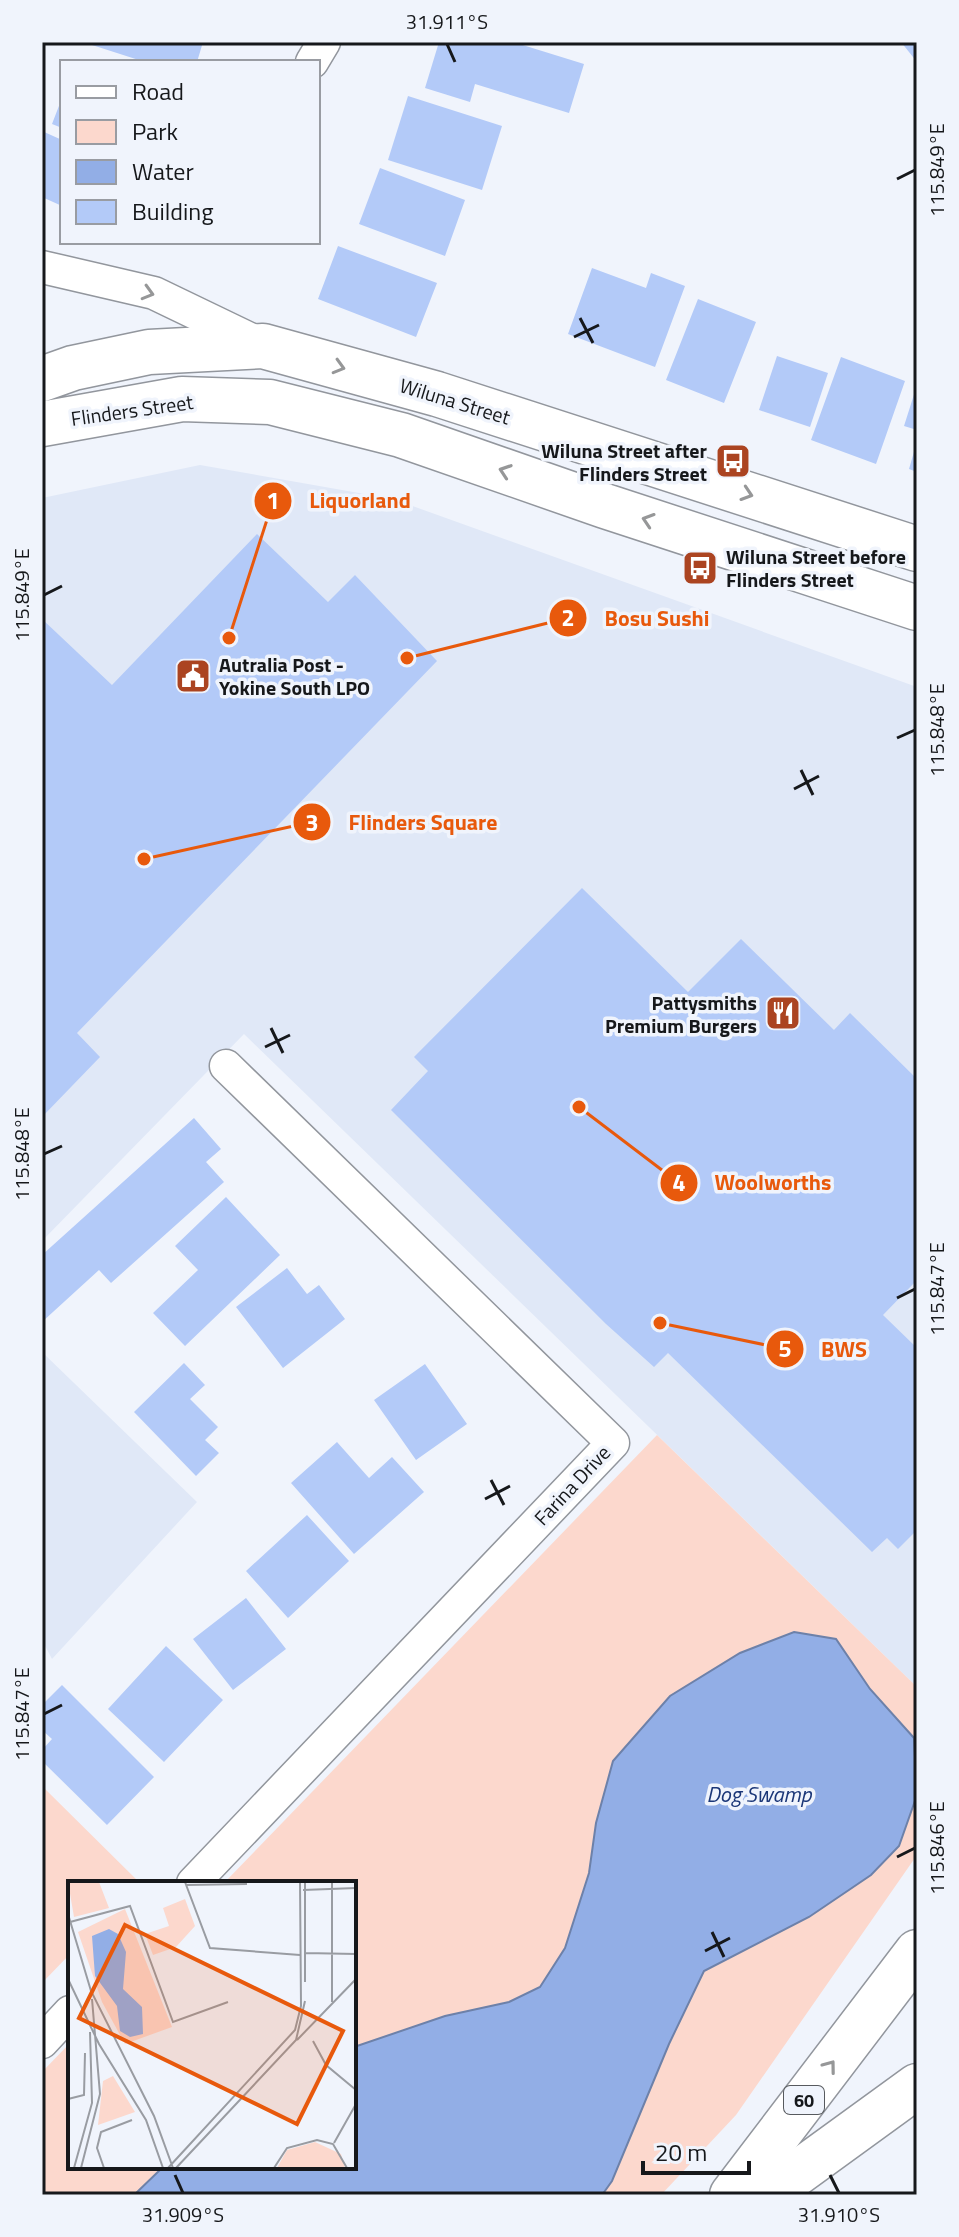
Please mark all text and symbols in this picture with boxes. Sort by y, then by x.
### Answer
text: 31.911°S [406,6,488,37]
legend [60,60,320,244]
text: Road [132,73,184,109]
text: Park [132,113,178,149]
text: 115.849°E [921,123,952,217]
text: Water [132,153,194,189]
text: Building [132,193,214,229]
one-way arrow [141,283,154,300]
one-way arrow [331,358,345,374]
street label: Wiluna Street [396,370,514,432]
street label: Flinders Street [69,386,195,434]
place label: Wiluna Street after Flinders Street [541,435,708,489]
bus stop icon: Wiluna Street after Flinders Street [714,442,752,480]
one-way arrow [498,464,512,481]
callout: Liquorland [253,478,426,524]
text: 1 [266,482,280,518]
text: Liquorland [309,483,411,517]
one-way arrow [740,485,754,501]
one-way arrow [642,513,656,529]
place label: Wiluna Street before Flinders Street [726,541,906,595]
text: 115.849°E [6,548,37,642]
bus stop icon: Wiluna Street before Flinders Street [681,549,719,587]
callout: Bosu Sushi [548,595,725,641]
text: 2 [561,599,575,635]
text: Bosu Sushi [605,601,709,635]
place label: Autralia Post - Yokine South LPO [219,649,370,703]
public building icon: Autralia Post - Yokine South LPO [174,657,212,695]
text: 115.848°E [921,683,952,777]
callout: Flinders Square [292,799,513,845]
text: 3 [305,804,319,840]
text: Flinders Square [349,805,497,839]
place label: Pattysmiths Premium Burgers [605,987,757,1041]
restaurant icon: Pattysmiths Premium Burgers [764,994,802,1032]
text: 115.848°E [6,1107,37,1201]
callout: Woolworths [659,1160,847,1206]
text: 4 [672,1164,686,1200]
text: Woolworths [715,1165,831,1199]
text: 115.847°E [921,1242,952,1336]
callout: BWS [765,1326,883,1372]
text: 5 [778,1330,792,1366]
text: BWS [821,1332,867,1366]
street label: Farina Drive [527,1438,617,1532]
text: 115.847°E [6,1667,37,1761]
water label: Dog Swamp [706,1777,813,1811]
text: 115.846°E [921,1801,952,1895]
inset map [68,1881,356,2169]
one-way arrow [820,2060,834,2075]
road number: 60 [784,2086,824,2114]
scale bar [643,2125,749,2175]
text: 20 m [655,2134,707,2170]
text: 31.909°S [142,2199,224,2230]
text: 31.910°S [798,2199,880,2230]

